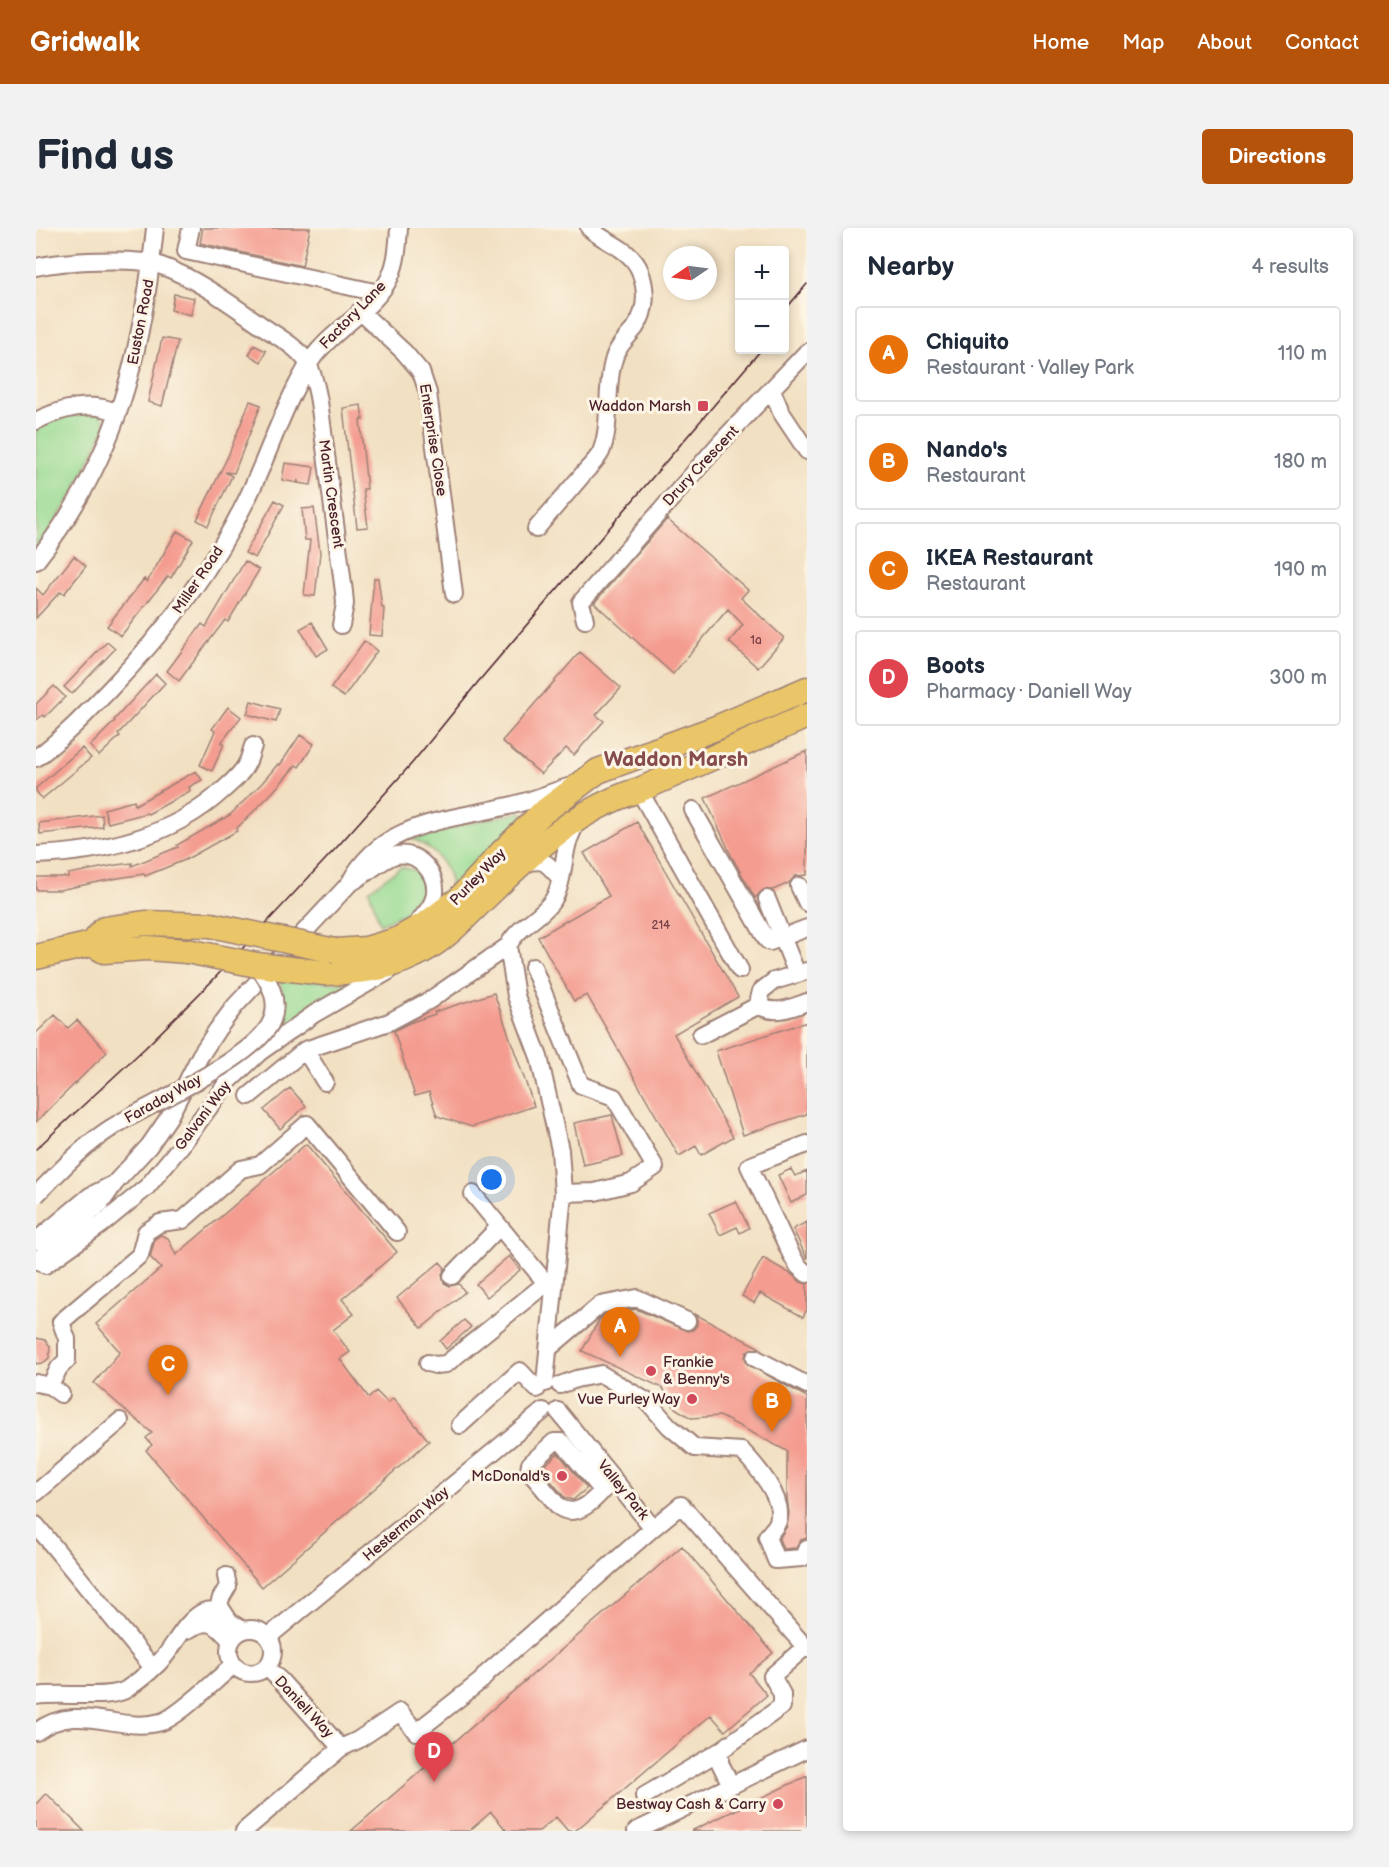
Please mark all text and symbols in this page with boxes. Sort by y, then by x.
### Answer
text: Gridwalk [30,26,140,59]
text: Home [1032,30,1089,55]
text: Map [1122,30,1164,55]
text: About [1197,30,1252,55]
text: Contact [1285,30,1359,55]
button: Directions [1202,129,1353,184]
text: Find us [36,131,174,182]
north arrow [663,246,717,300]
map controls [735,246,789,354]
button: + [735,246,789,300]
text: Nearby [867,252,954,283]
text: 4 results [1251,255,1329,279]
street label: Factory Lane [316,277,390,353]
street label: Euston Road [123,278,159,366]
button: − [735,300,789,354]
text: Chiquito [926,329,1009,356]
text: A [882,342,895,366]
text: 110 m [1278,342,1327,366]
text: Restaurant · Valley Park [926,356,1134,380]
street label: Enterprise Close [415,382,451,498]
place label: Waddon Marsh [589,397,691,416]
marker: Waddon Marsh [696,399,710,413]
street label: Drury Crescent [659,422,743,510]
text: Nando's [926,437,1007,464]
street label: Martin Crescent [314,438,348,550]
text: B [881,450,896,474]
text: 180 m [1274,450,1327,474]
text: Restaurant [926,464,1026,488]
street label: Miller Road [168,542,228,618]
text: IKEA Restaurant [926,545,1093,572]
text: C [881,558,896,582]
text: 190 m [1274,558,1327,582]
text: Restaurant [926,572,1026,596]
house number: 1a [750,633,762,648]
text: Boots [926,653,985,680]
text: D [882,666,895,690]
text: 300 m [1269,666,1327,690]
text: Pharmacy · Daniell Way [926,680,1132,704]
district label: Waddon Marsh [604,747,748,772]
street label: Purley Way [446,844,510,910]
house number: 214 [652,918,671,933]
street label: Faraday Way [121,1070,205,1128]
street label: Galvani Way [171,1077,235,1155]
your location [477,1165,506,1194]
pin: A [600,1308,640,1357]
pin: C [148,1346,188,1395]
place label: Frankie & Benny's [663,1353,730,1389]
marker: Frankie & Benny's [644,1364,658,1378]
pin: B [752,1382,792,1432]
place label: Vue Purley Way [578,1390,680,1409]
marker: Vue Purley Way [685,1392,699,1406]
street label: Valley Park [593,1456,653,1524]
place label: McDonald's [471,1467,551,1486]
marker: McDonald's [555,1469,569,1483]
street label: Hesterman Way [359,1482,453,1566]
street label: Daniell Way [270,1672,338,1742]
pin: D [414,1732,454,1782]
place label: Bestway Cash & Carry [616,1795,766,1814]
marker: Bestway Cash & Carry [771,1797,785,1811]

